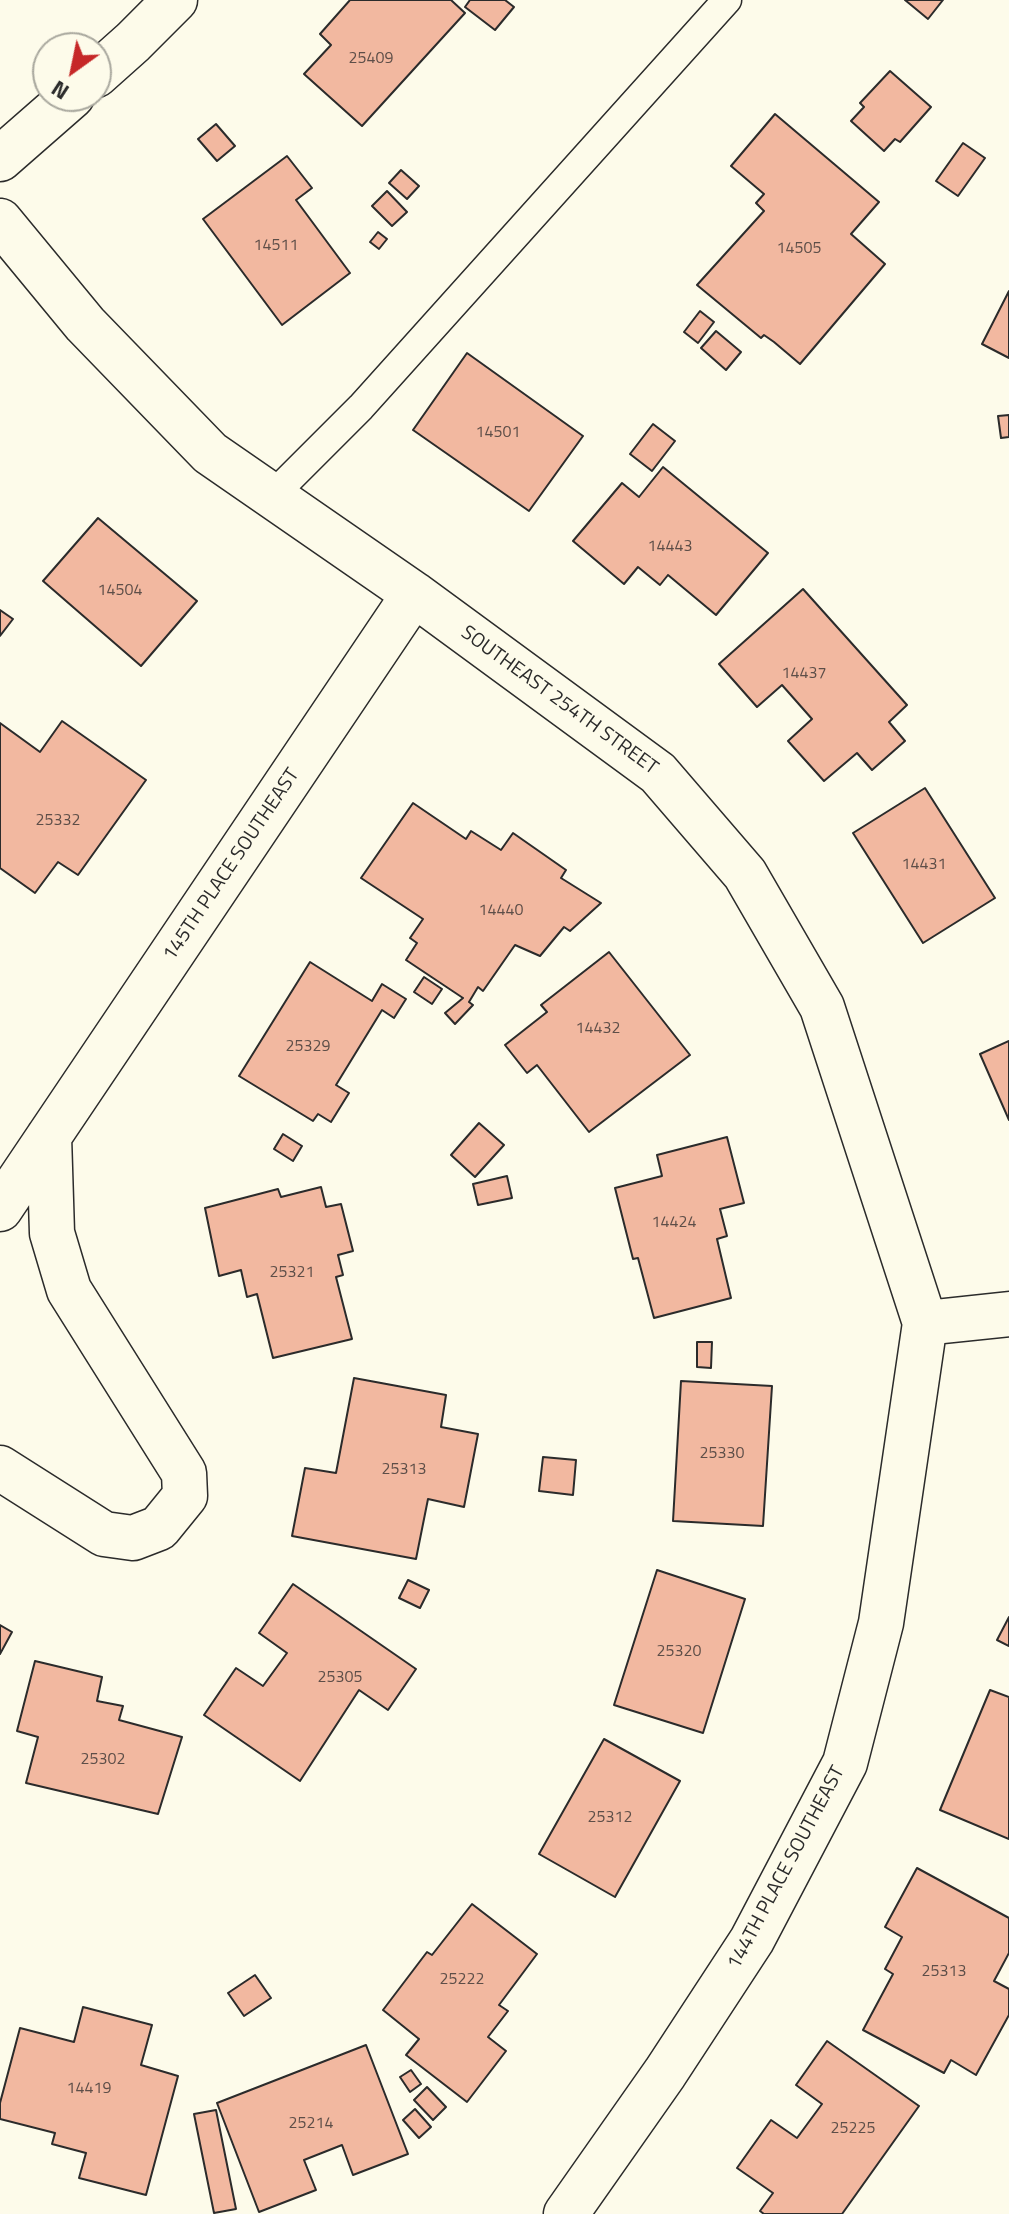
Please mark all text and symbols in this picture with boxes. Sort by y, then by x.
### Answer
north arrow [32,32,112,112]
house number: 25409 [349,49,393,69]
text: N [44,72,76,109]
house number: 14511 [254,236,298,256]
house number: 14505 [777,239,821,259]
house number: 14501 [476,423,520,443]
house number: 14443 [648,537,692,557]
house number: 14504 [98,581,142,601]
street label: SOUTHEAST 254TH STREET [456,621,662,781]
house number: 14437 [782,664,826,684]
street label: 145TH PLACE SOUTHEAST [159,764,305,966]
house number: 25332 [36,811,80,831]
house number: 14431 [902,855,946,875]
house number: 14440 [479,901,523,921]
house number: 14432 [576,1019,620,1039]
house number: 25329 [286,1037,330,1057]
house number: 14424 [652,1213,696,1233]
house number: 25321 [270,1263,314,1283]
house number: 25330 [700,1444,744,1464]
house number: 25313 [382,1460,426,1480]
house number: 25320 [657,1642,701,1662]
house number: 25305 [318,1668,362,1688]
house number: 25302 [81,1750,125,1770]
street label: 144TH PLACE SOUTHEAST [723,1762,851,1974]
house number: 25312 [588,1808,632,1828]
house number: 25313 [922,1962,966,1982]
house number: 25222 [440,1970,484,1990]
house number: 14419 [67,2079,111,2099]
house number: 25214 [289,2114,333,2134]
house number: 25225 [831,2119,875,2139]

